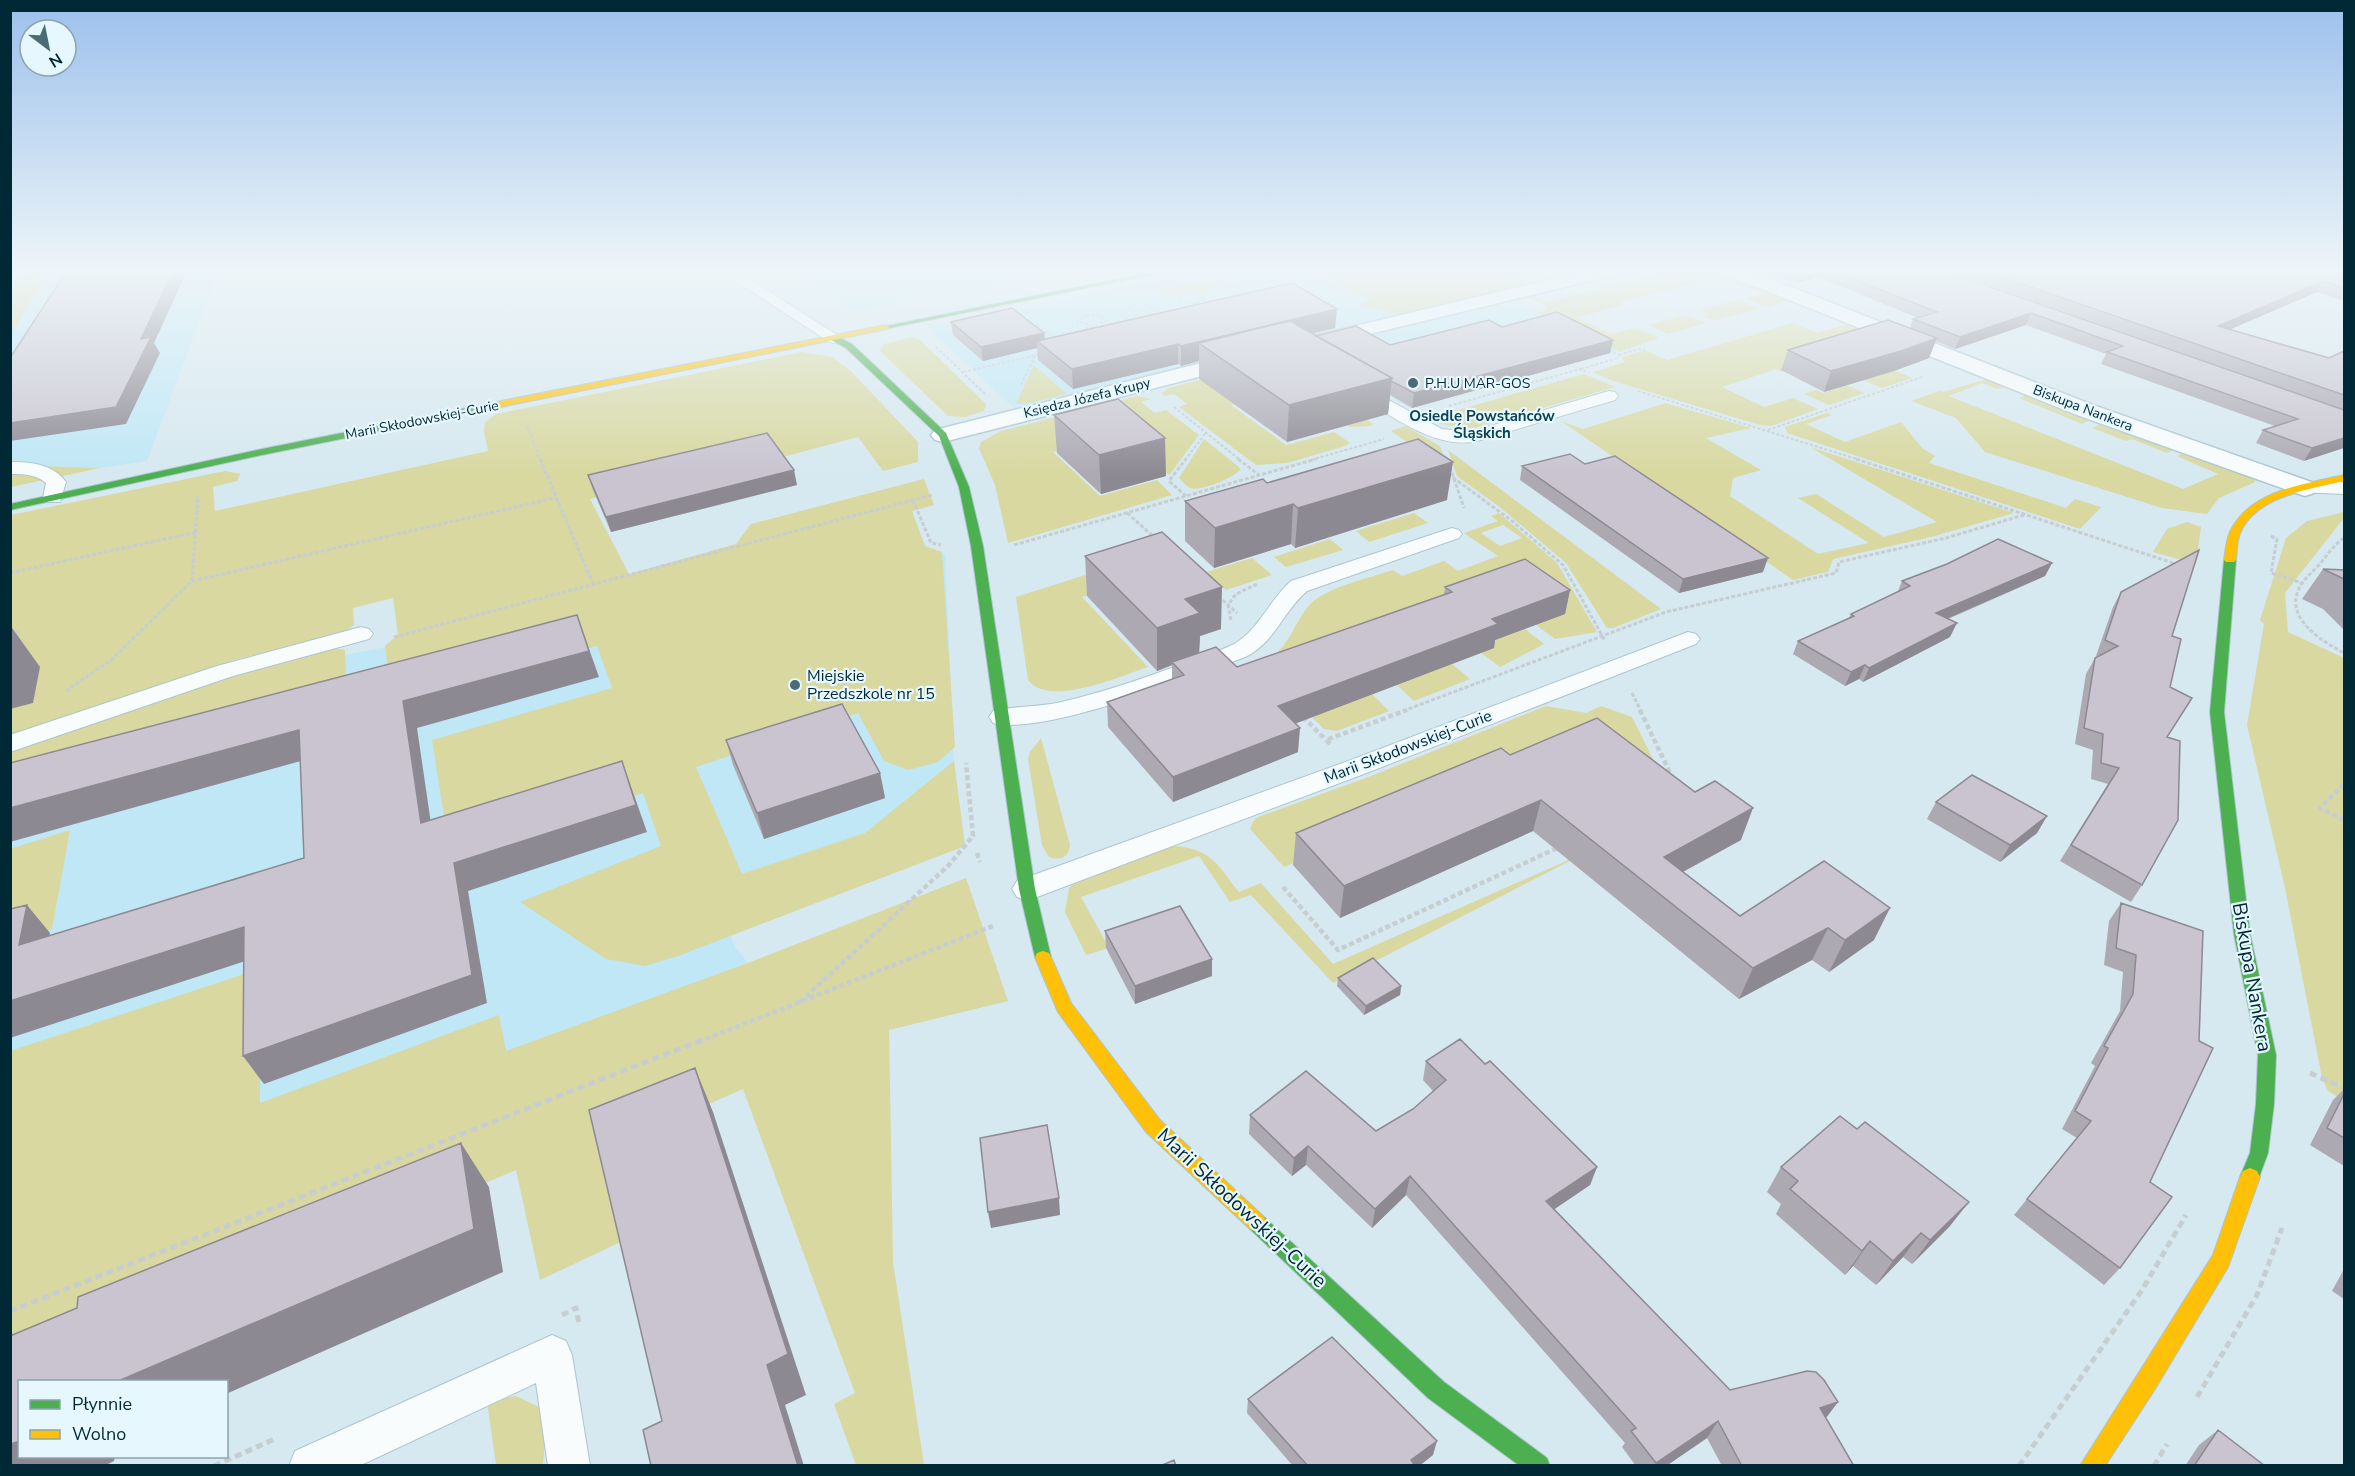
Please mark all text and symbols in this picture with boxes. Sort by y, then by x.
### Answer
north arrow [18,18,78,78]
text: N [45,47,66,72]
street label: Księdza Józefa Krupy [1022,373,1153,423]
place label: P.H.U MAR-GOS [1425,374,1531,393]
marker: P.H.U MAR-GOS [1406,376,1420,390]
street label: Biskupa Nankera [2030,380,2136,436]
street label: Marii Skłodowskiej-Curie [344,396,500,444]
district label: Osiedle Powstańców Śląskich [1409,406,1555,443]
place label: Miejskie Przedszkole nr 15 [807,665,935,705]
marker: Miejskie Przedszkole nr 15 [788,678,802,692]
street label: Marii Skłodowskiej-Curie [1321,705,1495,789]
street label: Biskupa Nankera [2226,900,2278,1054]
street label: Marii Skłodowskiej-Curie [1151,1122,1333,1294]
legend [18,1380,228,1458]
text: Płynnie [72,1392,132,1416]
text: Wolno [72,1422,126,1446]

